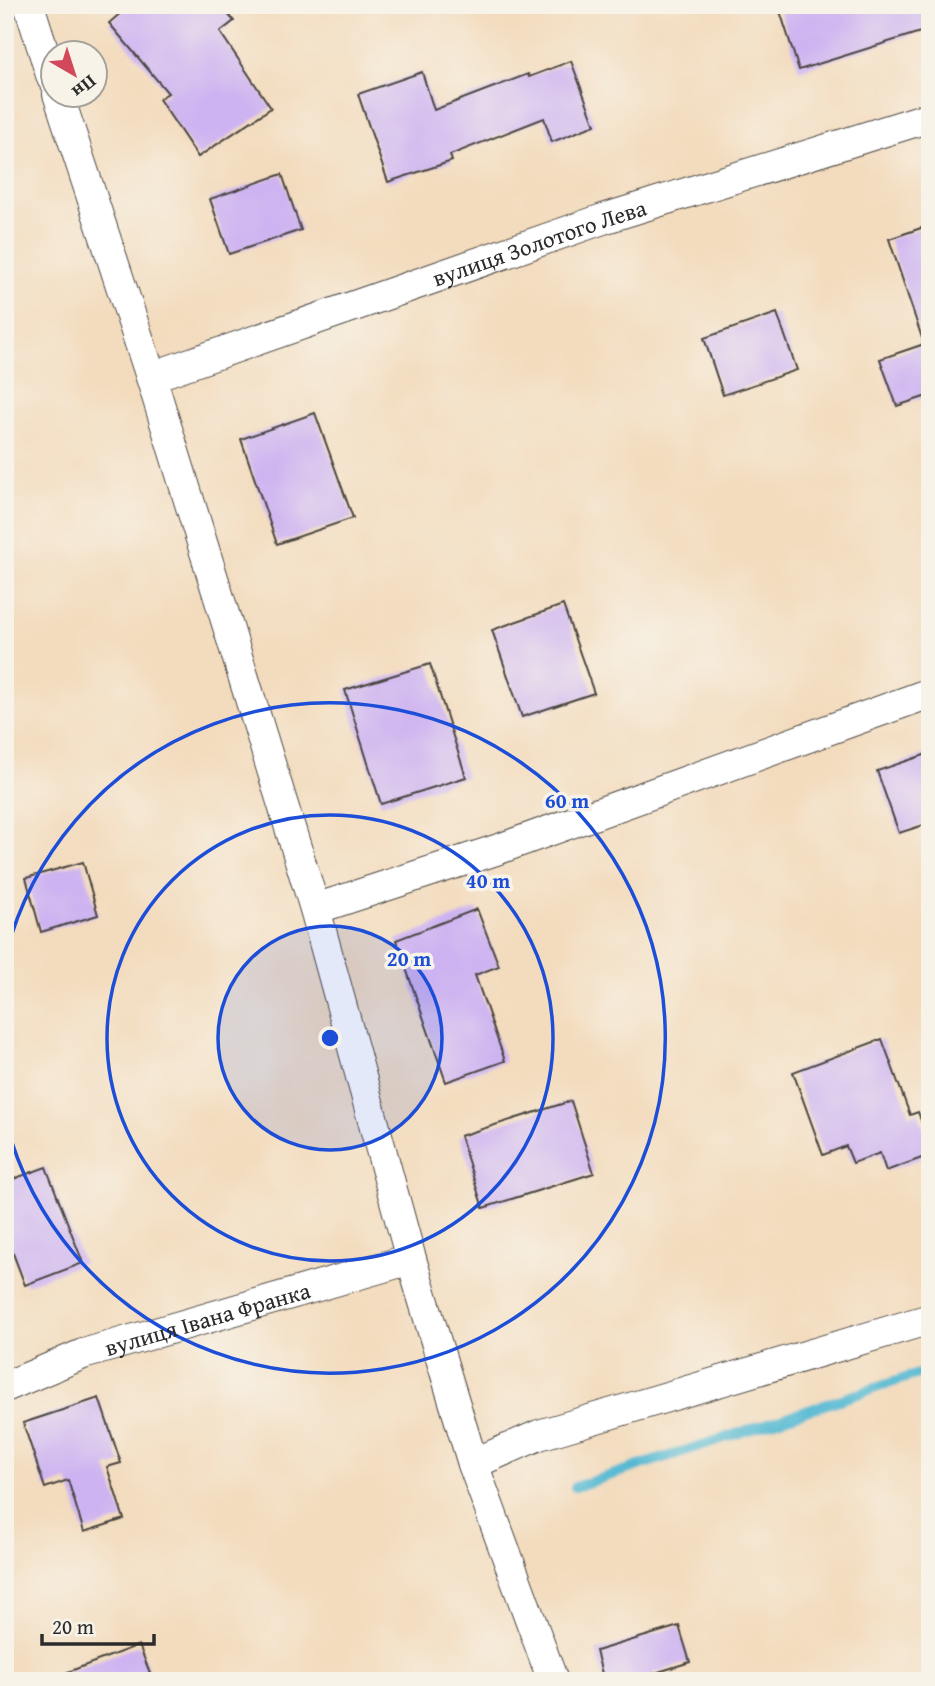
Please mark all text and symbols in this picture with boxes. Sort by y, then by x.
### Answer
north arrow [38,38,108,108]
text: Пн [66,69,103,106]
street label: вулиця Золотого Лева [428,190,650,294]
text: 60 m [545,785,589,816]
text: 40 m [466,865,510,896]
text: 20 m [387,943,431,974]
centre of rings [318,1026,342,1050]
street label: вулиця Івана Франка [101,1273,314,1363]
scale bar [42,1602,154,1646]
text: 20 m [52,1611,94,1642]

